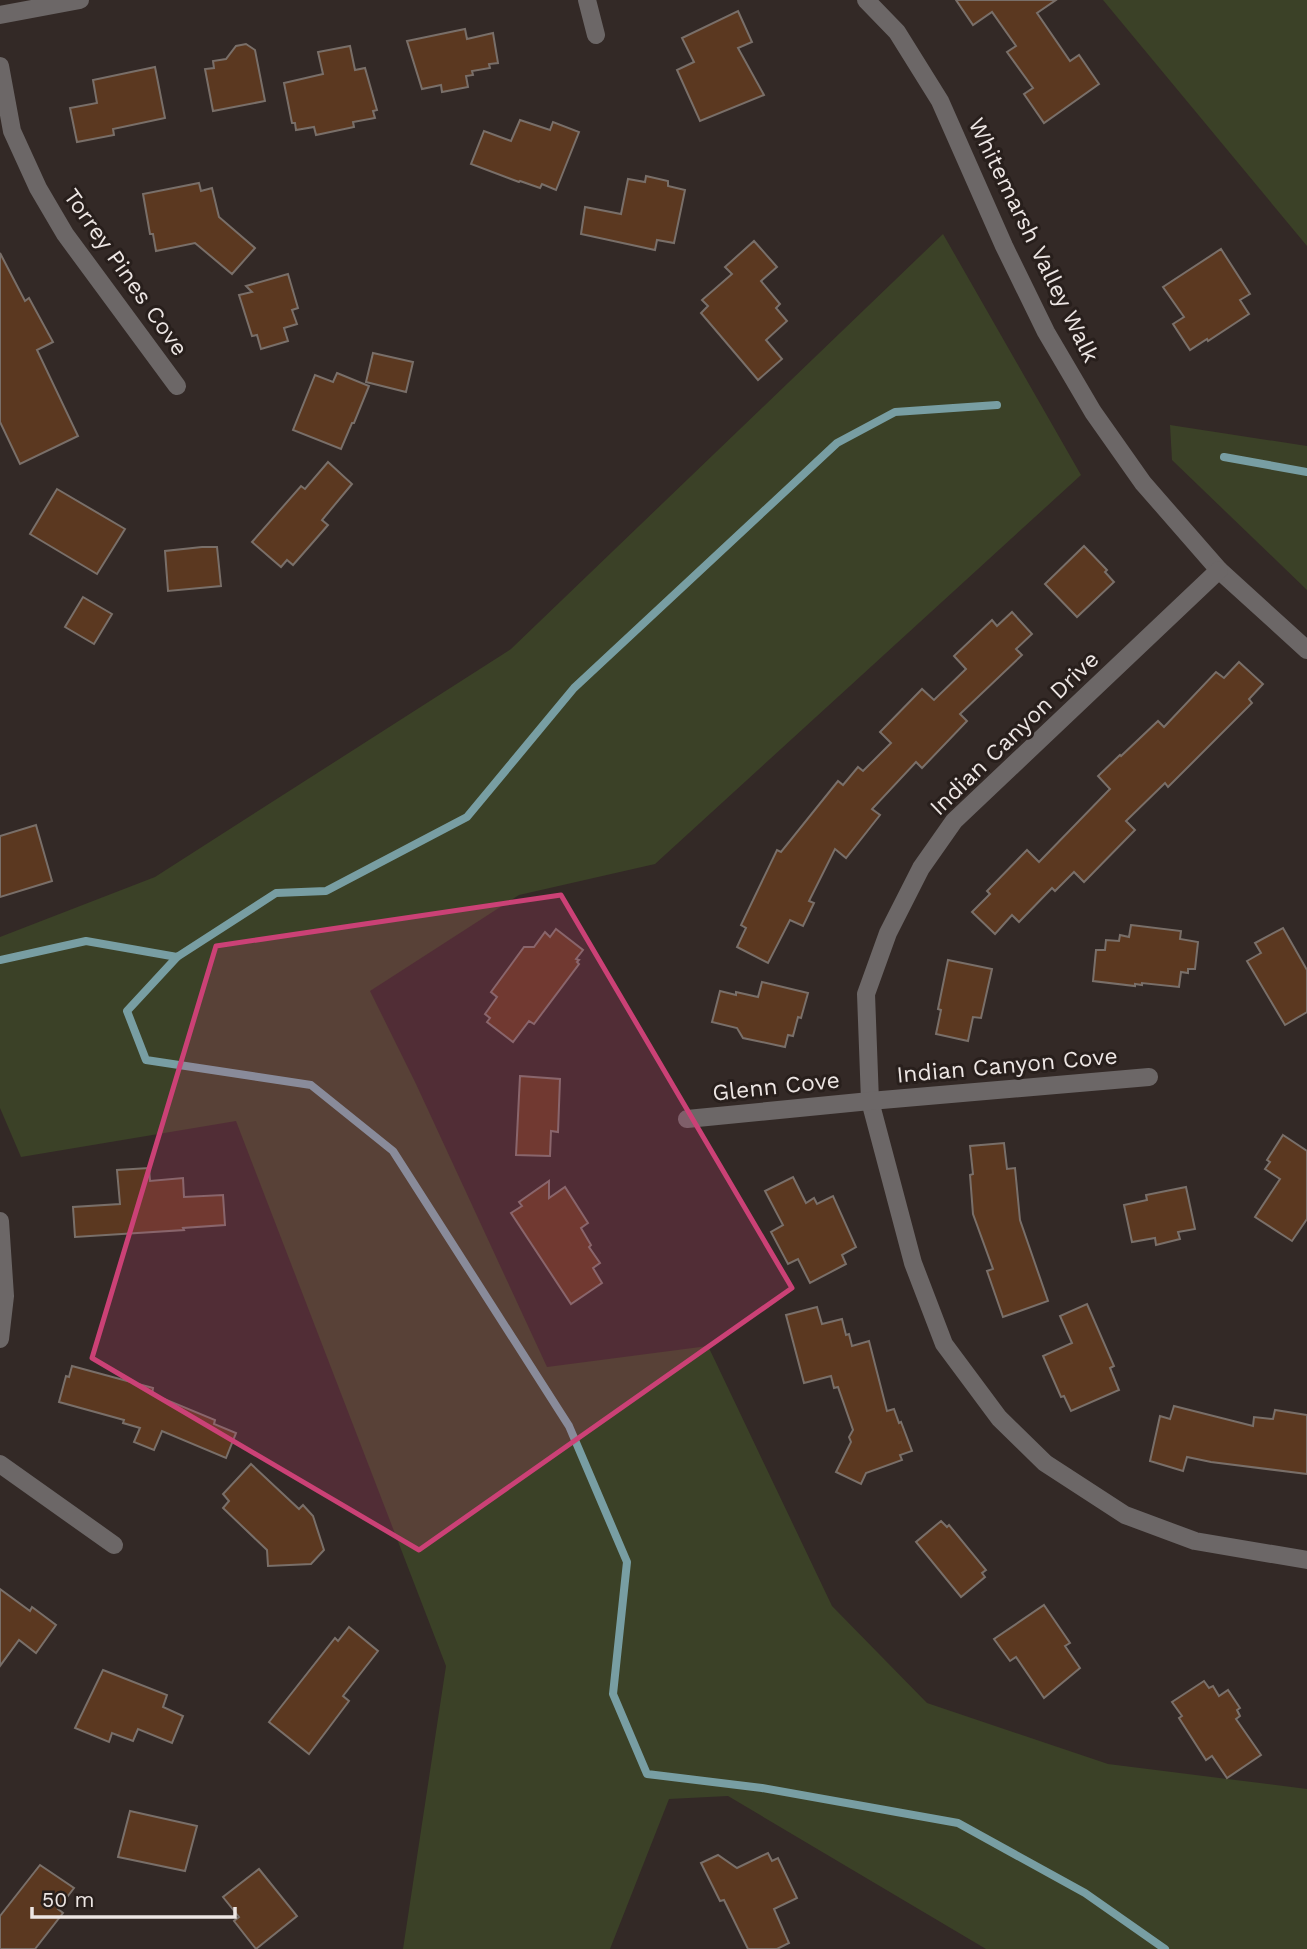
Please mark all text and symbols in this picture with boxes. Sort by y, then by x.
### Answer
street label: Whitemarsh Valley Walk [962,113,1105,367]
street label: Torrey Pines Cove [58,184,193,361]
street label: Indian Canyon Drive [924,646,1104,821]
street label: Indian Canyon Cove [895,1042,1119,1089]
street label: Glenn Cove [711,1066,841,1107]
scale bar [32,1876,234,1920]
text: 50 m [42,1887,94,1912]

